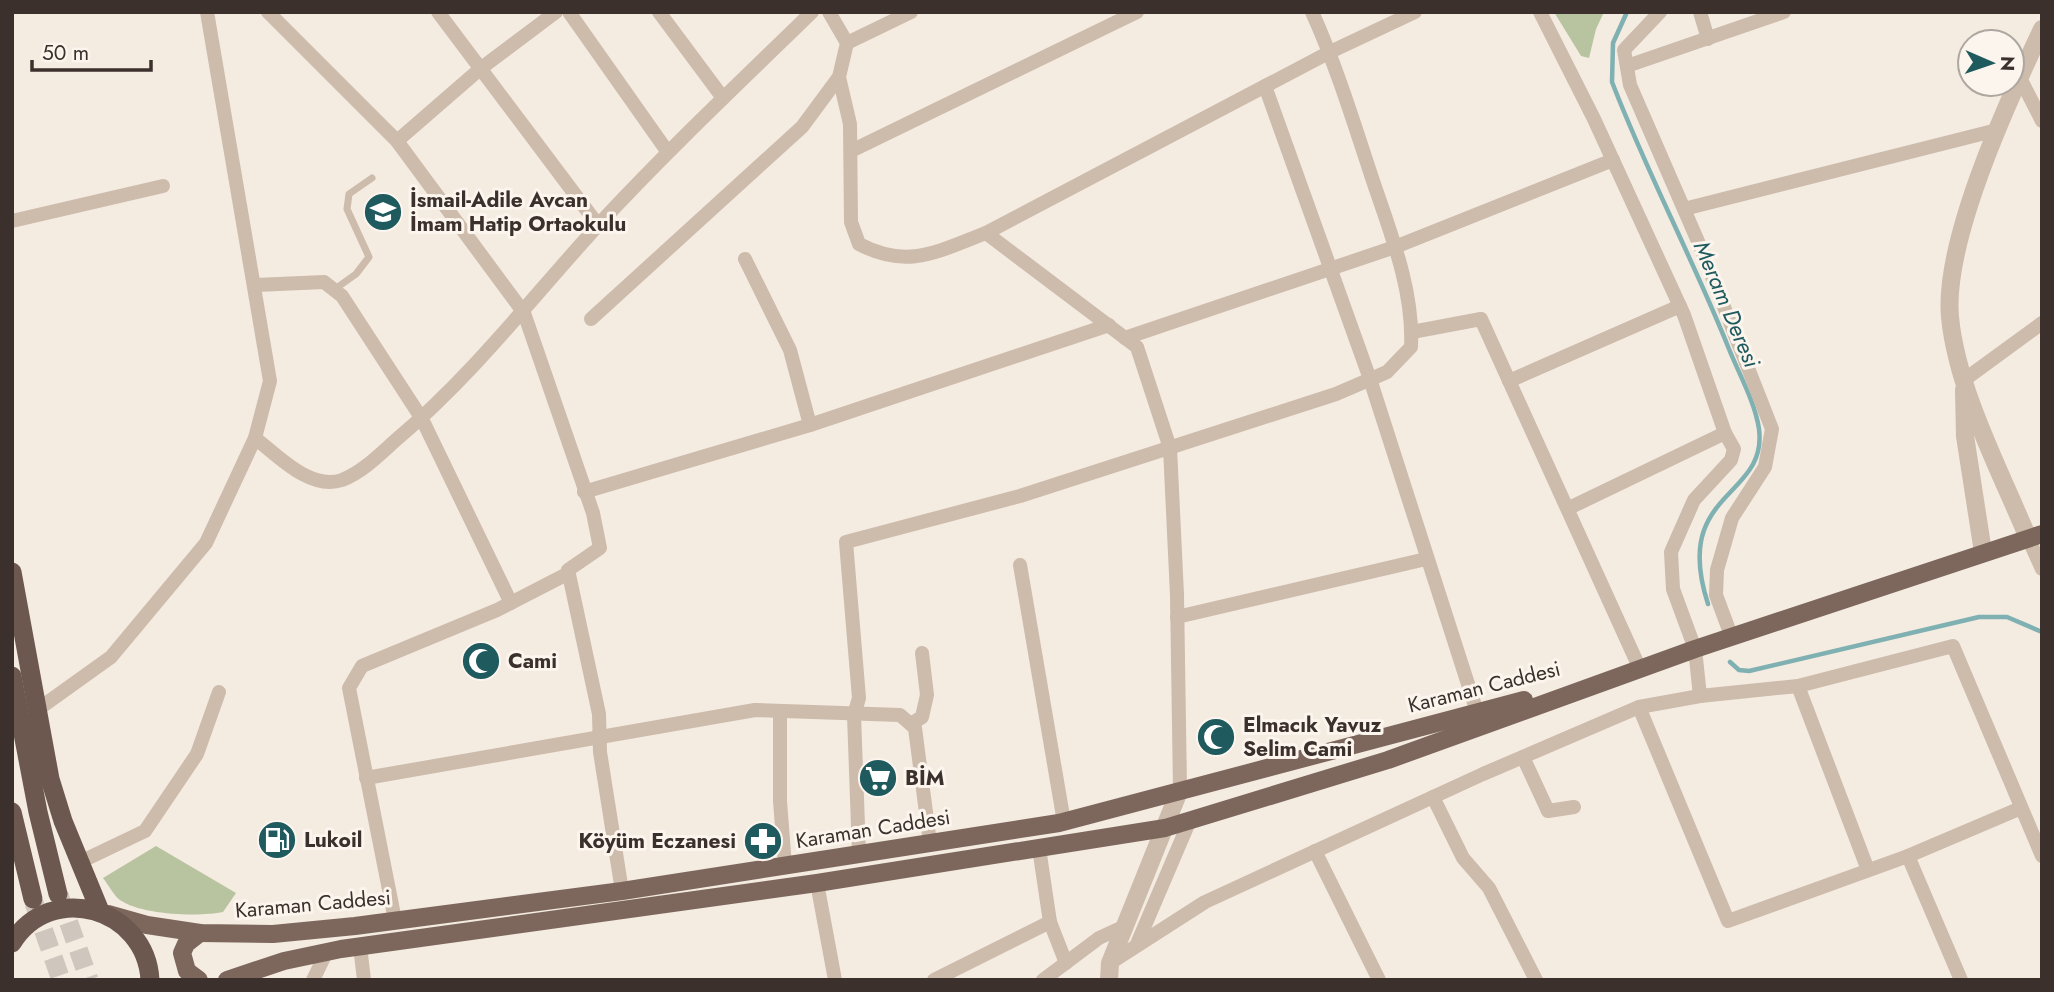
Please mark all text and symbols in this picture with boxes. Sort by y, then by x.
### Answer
scale bar [32,28,150,72]
north arrow [1956,28,2026,98]
text: 50 m [42,38,89,68]
text: N [1994,56,2021,72]
place label: İsmail-Adile Avcan İmam Hatip Ortaokulu [410,185,626,239]
school or university icon: İsmail-Adile Avcan İmam Hatip Ortaokulu [362,191,404,233]
water label: Meram Deresi [1685,235,1769,374]
mosque icon: Cami [460,640,502,682]
place label: Cami [508,646,557,676]
street label: Karaman Caddesi [1405,654,1563,720]
place label: Elmacık Yavuz Selim Cami [1243,710,1382,764]
mosque icon: Elmacık Yavuz Selim Cami [1195,716,1237,758]
supermarket icon: BİM [857,757,899,799]
place label: BİM [905,763,944,793]
street label: Karaman Caddesi [793,802,953,856]
fuel station icon: Lukoil [256,819,298,861]
pharmacy icon: Köyüm Eczanesi [742,820,784,862]
place label: Lukoil [304,825,362,855]
place label: Köyüm Eczanesi [579,826,736,856]
street label: Karaman Caddesi [234,882,392,926]

